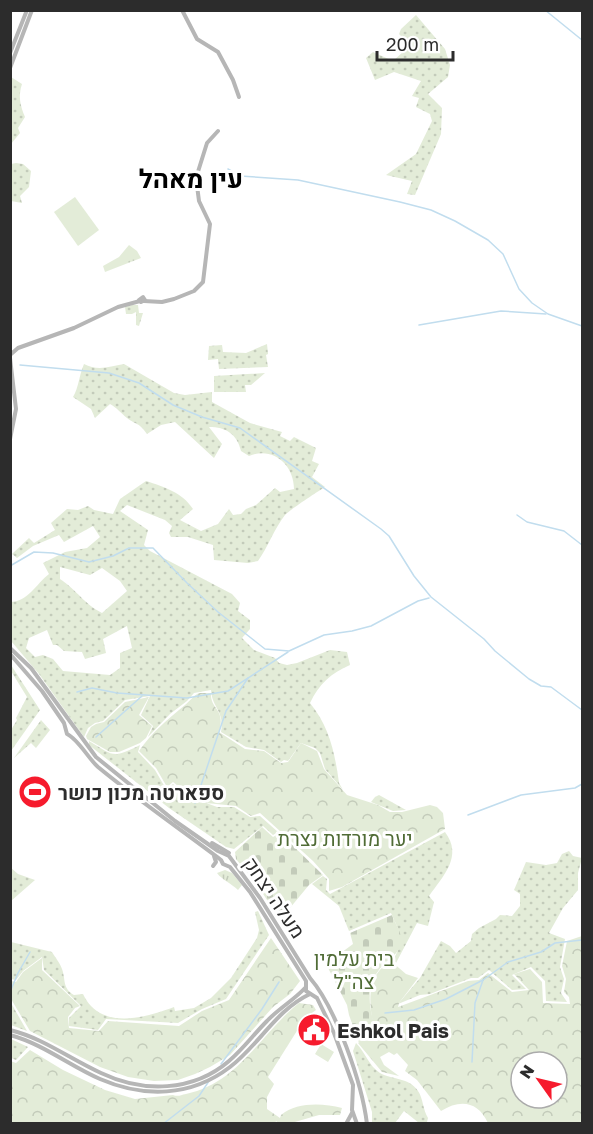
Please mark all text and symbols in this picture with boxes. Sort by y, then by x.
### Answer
scale bar [377,24,454,62]
text: 200 m [386,33,439,55]
district label: עין מאהל [139,163,243,194]
sports icon: ספארטה מכון כושר [17,774,53,810]
place label: ספארטה מכון כושר [58,780,224,804]
park label: יער מורדות נצרת [277,826,413,850]
street label: מעלה יצחק [239,852,311,942]
park label: בית עלמין צה"ל [314,946,395,993]
public building icon: Eshkol Pais [296,1012,332,1048]
place label: Eshkol Pais [337,1018,449,1042]
north arrow [509,1050,569,1110]
text: N [515,1061,538,1082]

